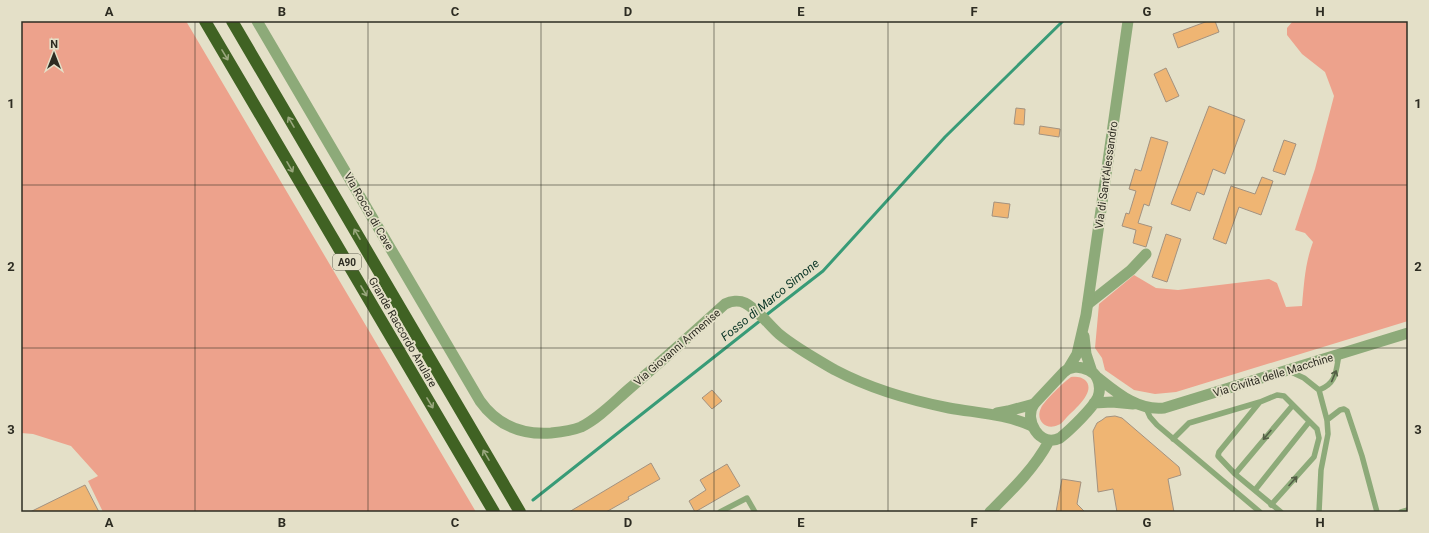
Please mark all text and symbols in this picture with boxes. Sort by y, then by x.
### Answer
text: A [105,4,114,19]
text: B [278,4,286,19]
text: C [451,4,460,19]
text: D [624,4,632,19]
text: E [797,4,805,19]
text: F [970,4,978,19]
text: G [1143,4,1152,19]
text: H [1315,4,1325,19]
north arrow [34,34,74,74]
text: N [50,38,58,51]
one-way arrow [221,49,229,61]
text: 1 [7,96,15,111]
text: 1 [1414,96,1422,111]
one-way arrow [287,116,295,128]
street label: Via di Sant'Alessandro [1092,120,1120,230]
one-way arrow [287,161,295,173]
street label: Via Rocca di Cave [341,170,396,253]
one-way arrow [353,229,361,240]
road number: A90 [333,254,361,270]
water label: Fosso di Marco Simone [718,256,822,344]
text: 2 [7,259,15,274]
text: 2 [1414,259,1422,274]
street label: Grande Raccordo Anulare [366,275,439,390]
one-way arrow [360,285,368,297]
street label: Via Giovanni Armenise [631,306,723,388]
street label: Via Civiltà delle Macchine [1212,351,1335,400]
one-way arrow [1331,370,1338,382]
one-way arrow [426,397,434,409]
text: 3 [7,422,15,437]
text: 3 [1414,422,1422,437]
one-way arrow [1263,429,1272,440]
one-way arrow [482,449,490,461]
one-way arrow [1288,476,1297,486]
text: A [105,515,114,530]
text: B [278,515,286,530]
text: C [451,515,460,530]
text: D [624,515,632,530]
text: E [797,515,805,530]
text: F [970,515,978,530]
text: G [1143,515,1152,530]
text: H [1315,515,1325,530]

